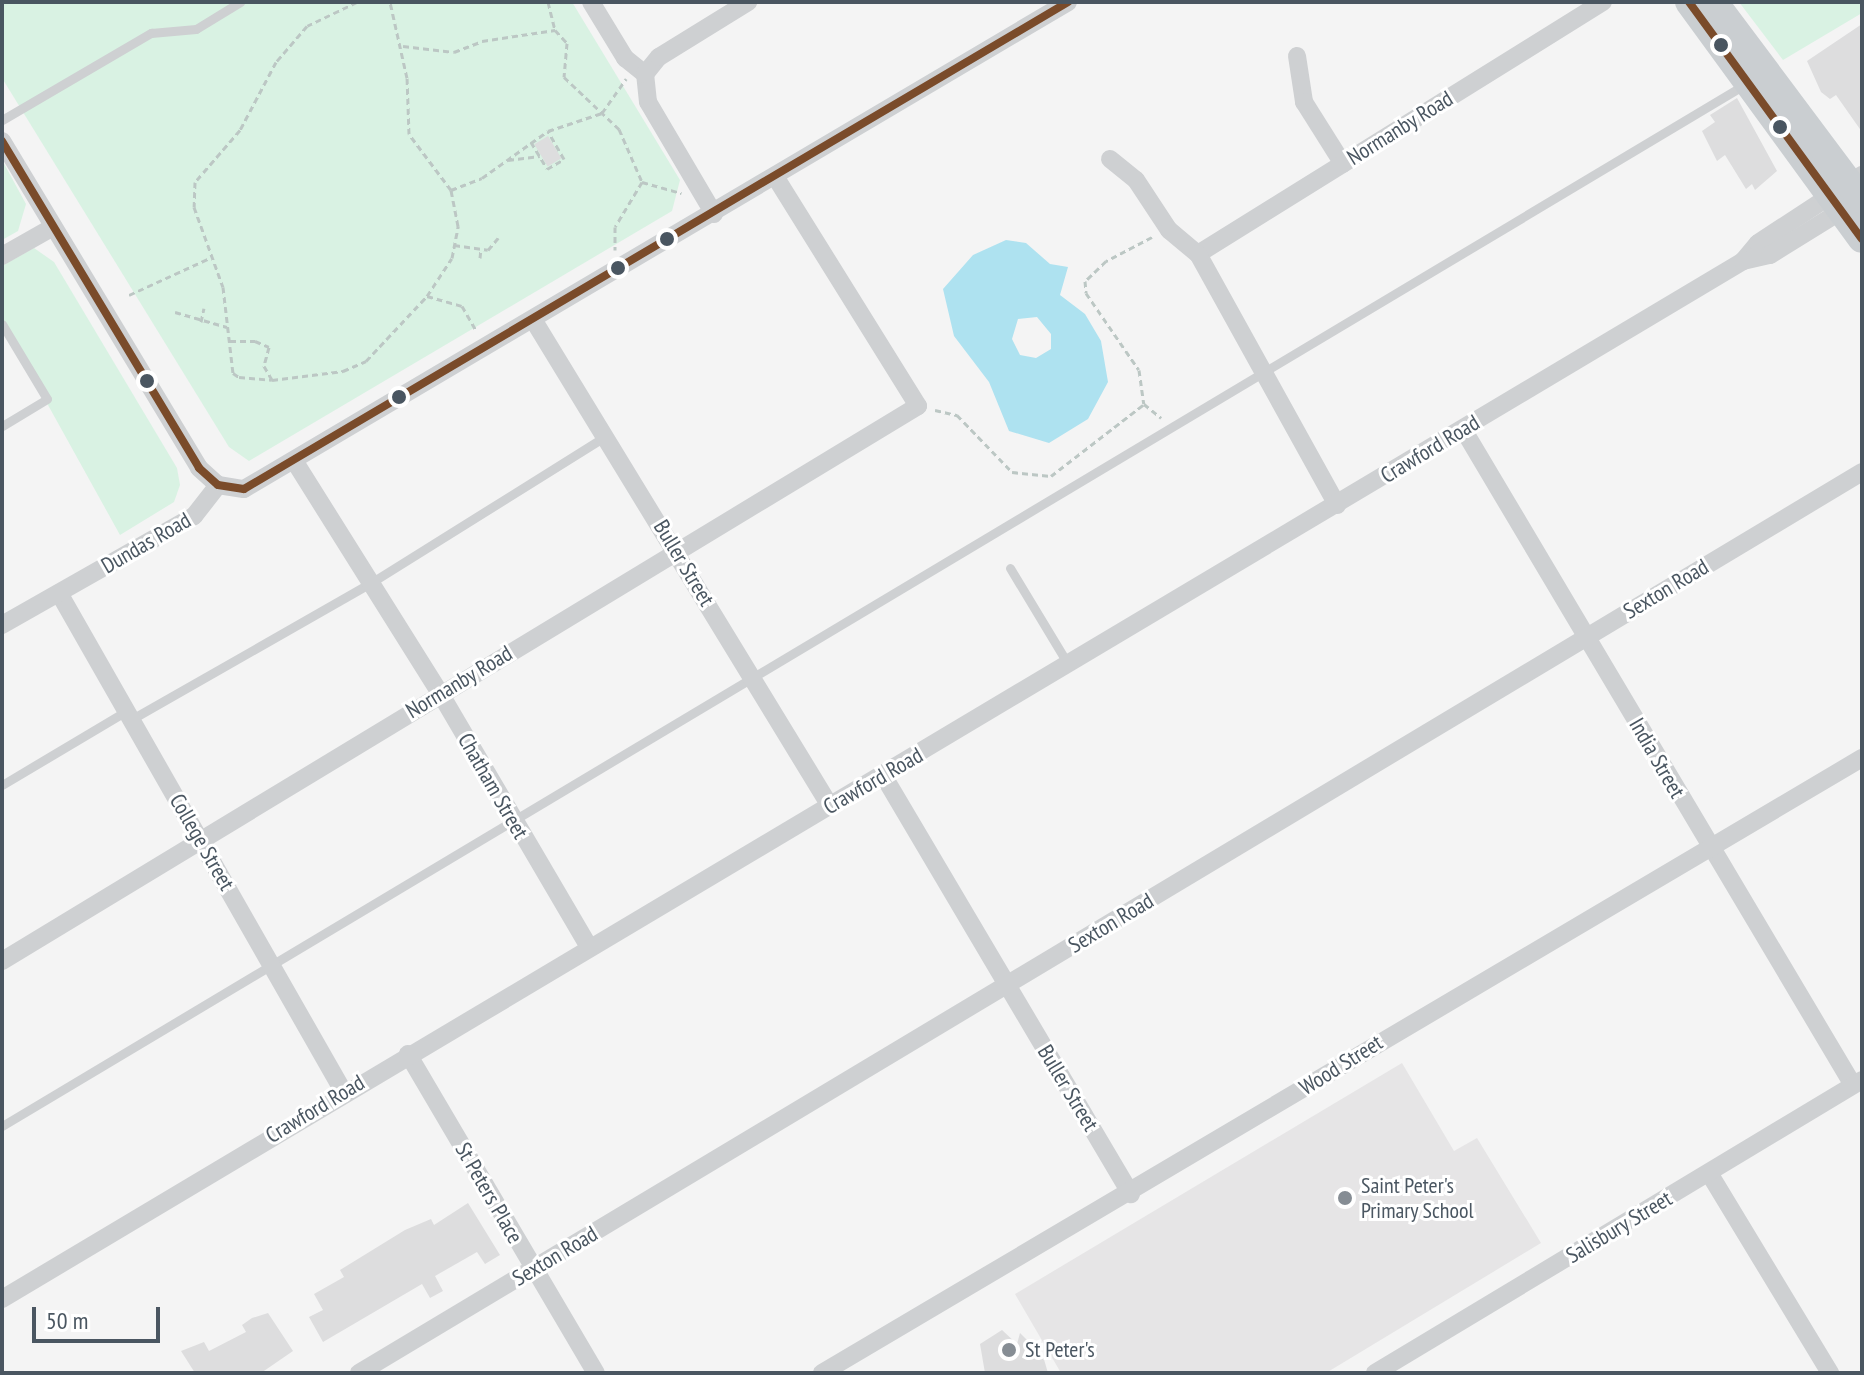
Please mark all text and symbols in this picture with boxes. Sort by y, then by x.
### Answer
unlabelled marker [1713,37,1729,53]
street label: Normanby Road [1342,85,1458,171]
unlabelled marker [1772,119,1788,135]
unlabelled marker [659,231,675,247]
unlabelled marker [610,260,626,276]
unlabelled marker [139,373,155,389]
unlabelled marker [391,389,407,405]
street label: Crawford Road [1376,409,1484,489]
street label: Dundas Road [97,507,195,579]
street label: Buller Street [648,515,720,611]
street label: Sexton Road [1619,553,1713,625]
street label: Normanby Road [401,640,517,724]
street label: India Street [1624,713,1690,803]
street label: Chatham Street [452,728,534,844]
street label: Crawford Road [819,742,927,820]
street label: College Street [164,789,240,895]
street label: Sexton Road [1064,887,1158,959]
street label: Wood Street [1295,1029,1387,1101]
street label: Buller Street [1032,1040,1104,1136]
street label: Crawford Road [261,1069,369,1149]
street label: St Peters Place [450,1138,528,1248]
place label: Saint Peter's Primary School [1361,1172,1474,1224]
street label: Salisbury Street [1561,1185,1677,1269]
marker: Saint Peter's Primary School [1336,1189,1354,1207]
street label: Sexton Road [508,1220,602,1292]
scale bar [36,1291,164,1341]
text: 50 m [46,1305,88,1336]
place label: St Peter's [1025,1337,1095,1363]
marker: St Peter's [1000,1341,1018,1359]

